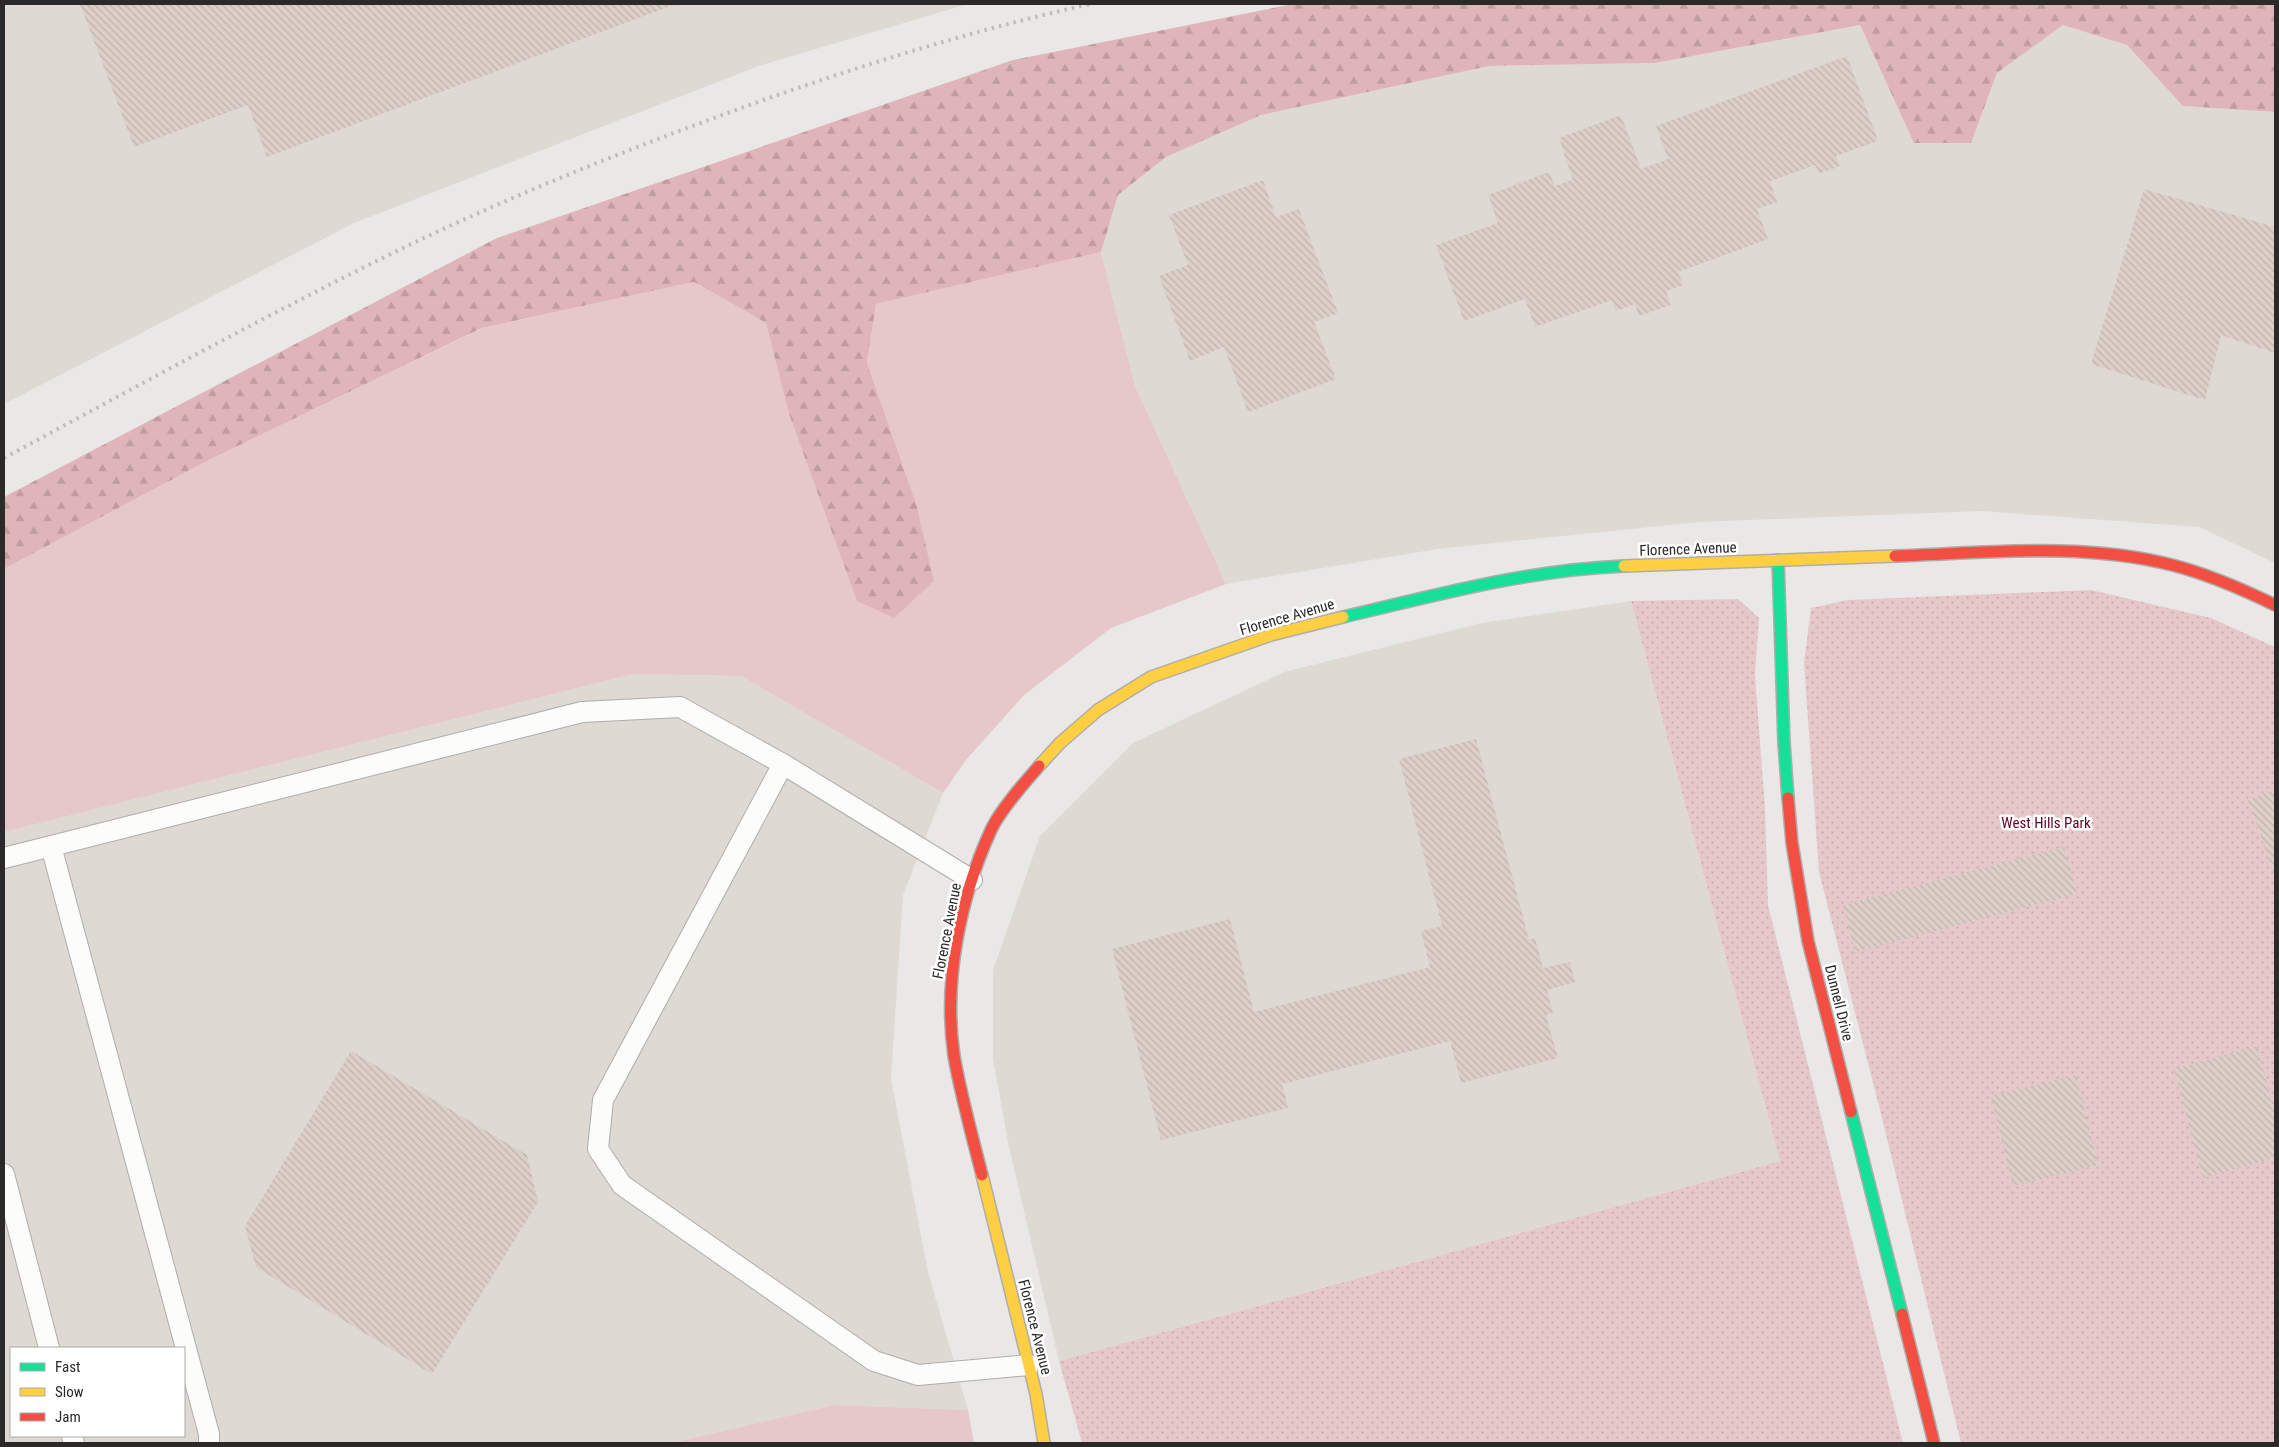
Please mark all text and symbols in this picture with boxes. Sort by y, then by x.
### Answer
street label: Florence Avenue [1639,538,1737,560]
street label: Florence Avenue [1238,595,1336,639]
park label: West Hills Park [2001,814,2091,832]
street label: Florence Avenue [929,881,965,981]
street label: Dunnell Drive [1821,963,1857,1043]
street label: Florence Avenue [1014,1278,1056,1376]
legend [10,1347,185,1437]
text: Fast [55,1358,80,1376]
text: Slow [55,1383,84,1401]
text: Jam [55,1408,81,1426]

